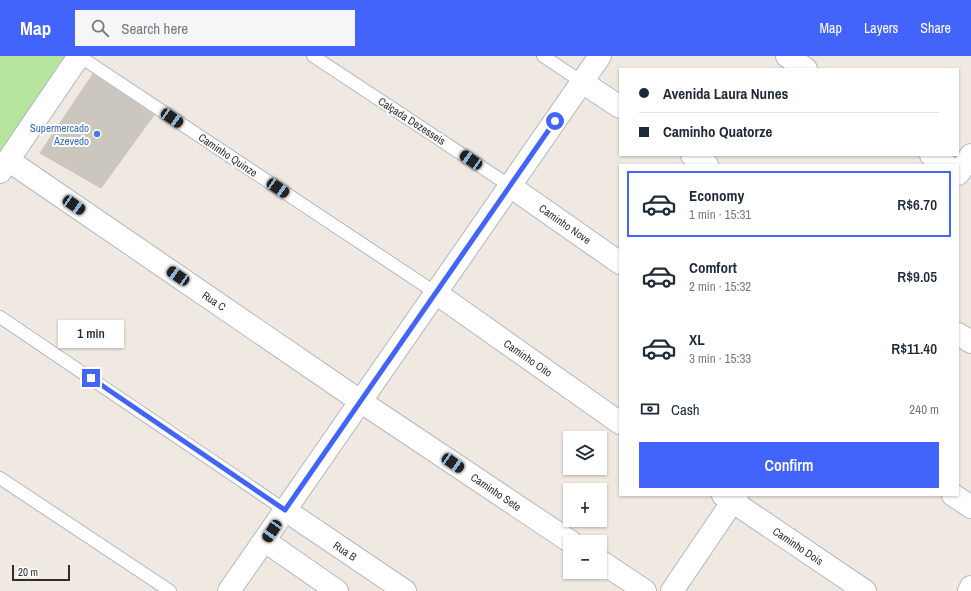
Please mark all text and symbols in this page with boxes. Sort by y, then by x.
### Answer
search box [75,10,355,46]
text: Map [20,15,51,41]
icon: search [89,17,111,39]
text: Search here [121,18,188,39]
text: Map [820,19,842,37]
text: Layers [864,19,898,37]
text: Share [920,19,951,37]
text: Avenida Laura Nunes [663,83,788,104]
street label: Calçada Dezesseis [376,94,449,148]
car [159,106,185,130]
route start [546,112,564,130]
place label: Supermercado Azevedo [30,121,89,148]
text: Caminho Quatorze [663,121,772,142]
marker: Supermercado Azevedo [92,129,102,139]
street label: Caminho Quinze [196,130,260,180]
car [458,148,484,172]
car [265,176,291,200]
text: Economy [689,185,744,206]
icon: car [641,186,677,222]
car [61,193,87,217]
text: R$6.70 [897,194,937,215]
street label: Caminho Nove [536,201,594,247]
text: 1 min · 15:31 [689,206,751,223]
text: Comfort [689,257,737,278]
icon: car [641,258,677,294]
car [165,264,191,288]
text: R$9.05 [897,266,937,287]
text: 2 min · 15:32 [689,278,751,295]
street label: Rua C [199,288,229,314]
callout: 1 min [58,320,124,348]
text: 1 min [77,325,105,342]
text: XL [689,329,705,350]
icon: car [641,330,677,366]
street label: Caminho Oito [501,336,555,380]
text: R$11.40 [891,338,937,359]
text: 3 min · 15:33 [689,350,751,367]
route end [82,369,100,387]
icon: cash [639,398,661,420]
text: Cash [671,399,700,420]
text: 240 m [909,401,939,418]
map controls [563,431,607,579]
button: layers [563,431,607,475]
button: Confirm [639,442,939,488]
car [440,451,466,475]
street label: Caminho Sete [468,470,524,514]
button: + [563,483,607,527]
car [260,518,284,544]
street label: Caminho Dois [770,524,826,568]
button: − [563,535,607,579]
street label: Rua B [331,538,359,564]
scale bar [12,563,70,582]
text: 20 m [18,565,38,579]

